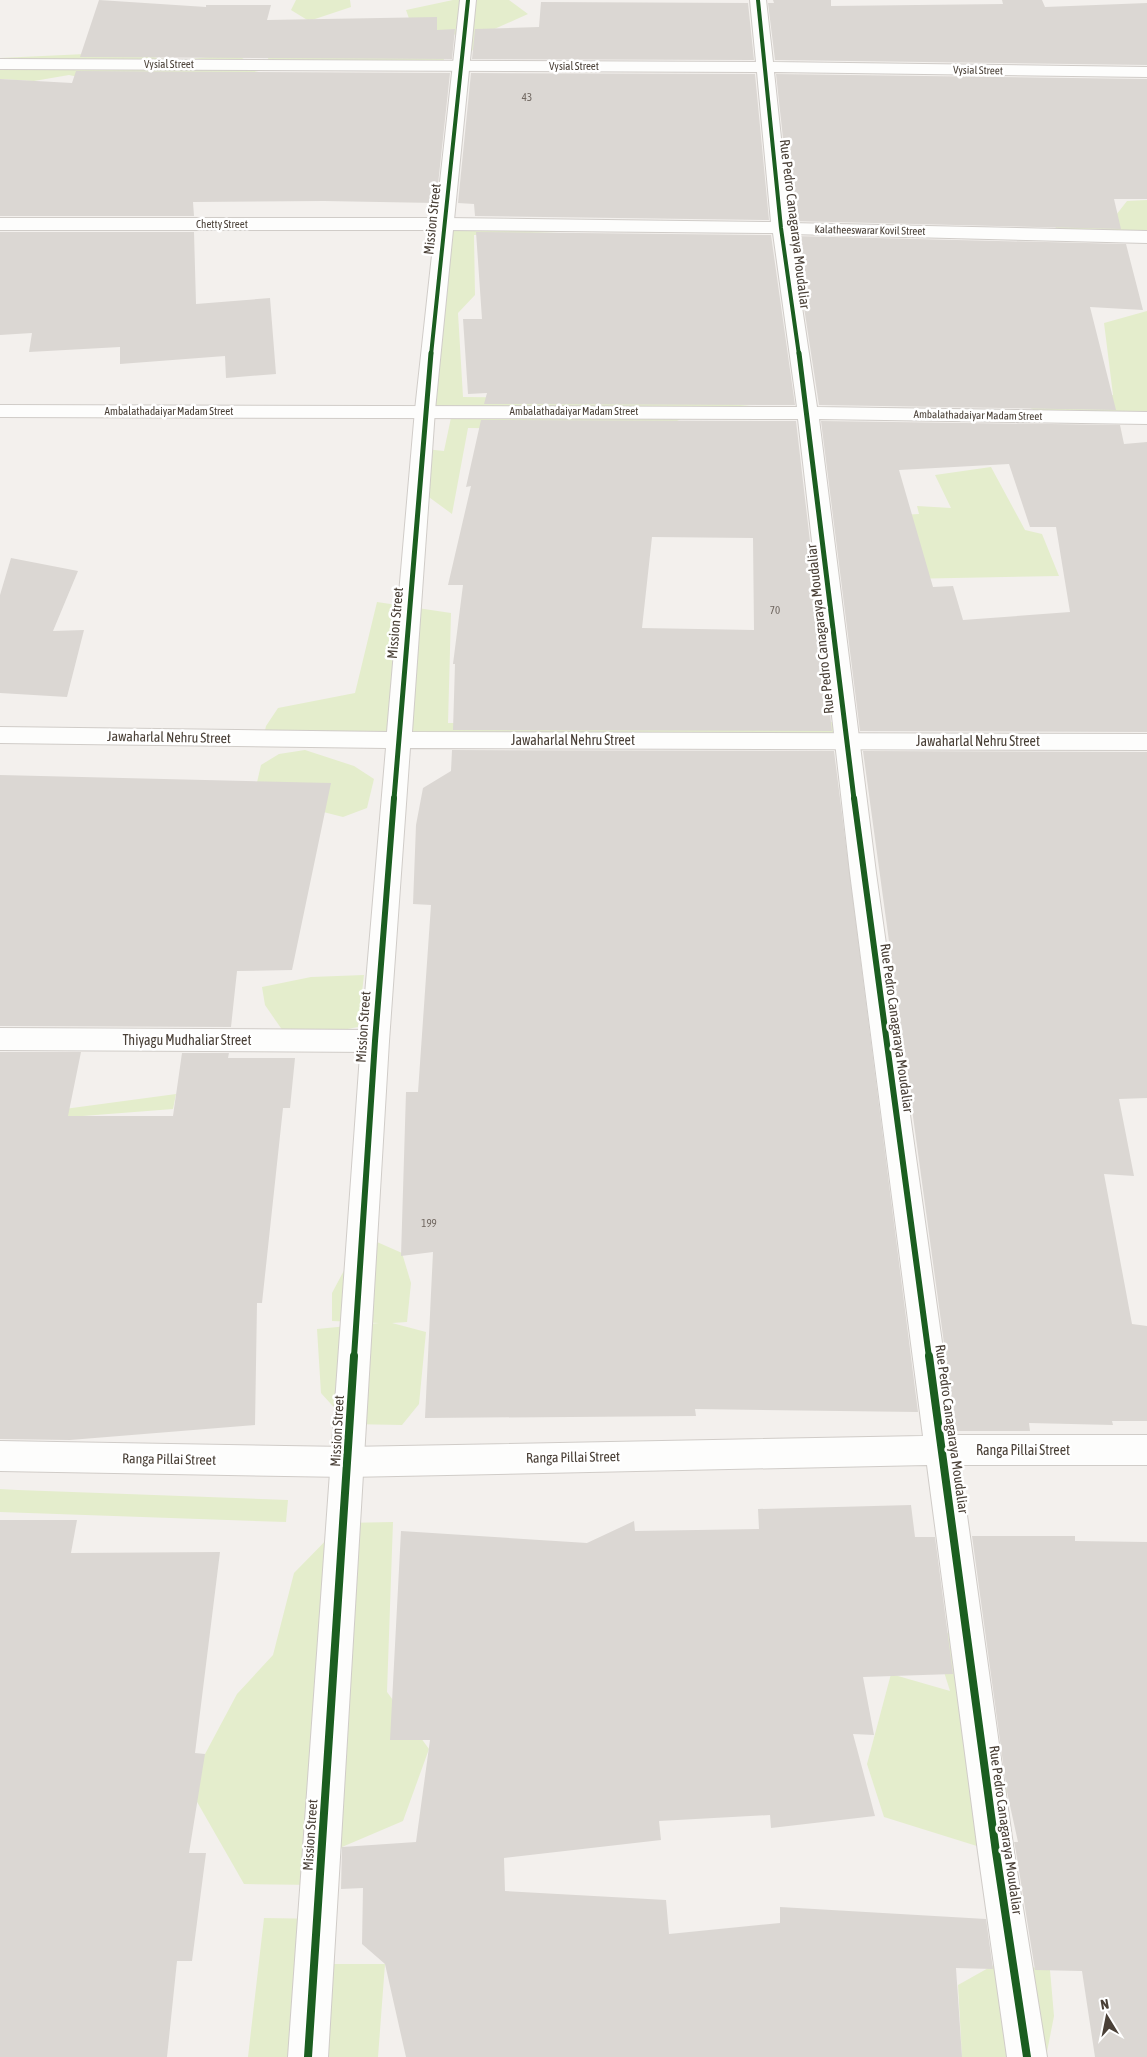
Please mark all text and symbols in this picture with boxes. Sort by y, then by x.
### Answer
street label: Vysial Street [144,58,194,70]
street label: Vysial Street [549,60,599,72]
street label: Vysial Street [953,64,1003,76]
house number: 43 [522,91,532,103]
street label: Rue Pedro Canagaraya Moudaliar [777,138,813,310]
street label: Mission Street [420,183,444,255]
street label: Chetty Street [196,218,248,230]
street label: Kalatheeswarar Kovil Street [814,223,926,237]
street label: Ambalathadaiyar Madam Street [105,405,233,417]
street label: Ambalathadaiyar Madam Street [510,405,638,417]
street label: Ambalathadaiyar Madam Street [913,408,1043,422]
street label: Rue Pedro Canagaraya Moudaliar [803,543,837,715]
street label: Mission Street [384,587,406,659]
house number: 70 [770,604,780,616]
street label: Jawaharlal Nehru Street [107,728,231,746]
street label: Jawaharlal Nehru Street [511,732,635,748]
street label: Jawaharlal Nehru Street [916,733,1040,749]
street label: Rue Pedro Canagaraya Moudaliar [877,942,917,1114]
street label: Mission Street [353,991,373,1063]
street label: Thiyagu Mudhaliar Street [123,1032,252,1048]
house number: 199 [421,1217,437,1229]
street label: Rue Pedro Canagaraya Moudaliar [932,1343,972,1515]
street label: Mission Street [327,1395,347,1467]
street label: Ranga Pillai Street [976,1442,1070,1458]
street label: Ranga Pillai Street [526,1448,620,1466]
street label: Ranga Pillai Street [122,1450,216,1468]
street label: Rue Pedro Canagaraya Moudaliar [986,1744,1026,1916]
street label: Mission Street [300,1799,320,1871]
north arrow [1082,1992,1132,2042]
text: N [1099,1996,1110,2013]

